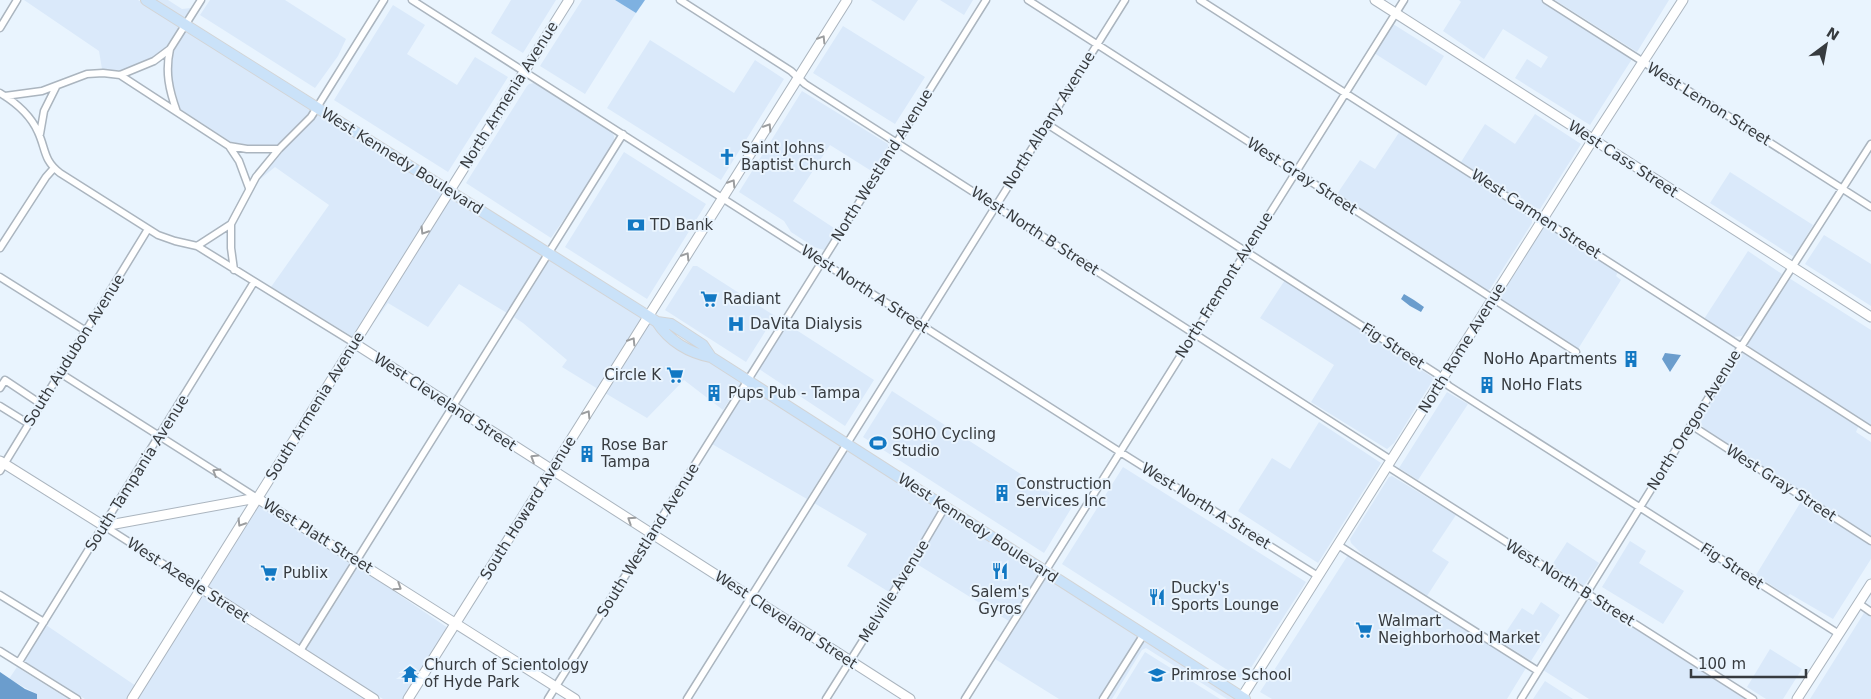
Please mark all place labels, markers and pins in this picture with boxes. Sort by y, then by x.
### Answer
place label: Saint Johns Baptist Church [741,139,852,174]
church icon: Saint Johns Baptist Church [717,147,737,167]
bank icon: TD Bank [626,215,646,235]
place label: TD Bank [649,216,713,234]
supermarket icon: Radiant [699,289,719,309]
place label: Radiant [723,290,781,308]
hospital icon: DaVita Dialysis [726,314,746,334]
place label: DaVita Dialysis [750,315,863,333]
building icon: NoHo Apartments [1621,349,1641,369]
place label: NoHo Apartments [1483,350,1617,368]
supermarket icon: Circle K [665,365,685,385]
place label: Circle K [604,366,662,384]
building icon: NoHo Flats [1477,375,1497,395]
place label: NoHo Flats [1501,376,1582,394]
building icon: Pups Pub - Tampa [704,383,724,403]
place label: Pups Pub - Tampa [728,384,860,402]
place label: SOHO Cycling Studio [892,425,996,460]
sports icon: SOHO Cycling Studio [868,433,888,453]
place label: Rose Bar Tampa [600,436,668,471]
building icon: Rose Bar Tampa [577,444,597,464]
place label: Construction Services Inc [1016,475,1112,510]
building icon: Construction Services Inc [992,483,1012,503]
restaurant icon: Salem's Gyros [990,561,1010,581]
supermarket icon: Publix [259,563,279,583]
place label: Publix [283,564,328,582]
place label: Ducky's Sports Lounge [1171,579,1279,614]
place label: Salem's Gyros [971,583,1030,618]
restaurant icon: Ducky's Sports Lounge [1147,587,1167,607]
place label: Walmart Neighborhood Market [1378,612,1540,647]
supermarket icon: Walmart Neighborhood Market [1354,620,1374,640]
place label: Church of Scientology of Hyde Park [424,656,589,691]
temple icon: Church of Scientology of Hyde Park [400,664,420,684]
school or university icon: Primrose School [1147,665,1167,685]
place label: Primrose School [1171,666,1291,684]

